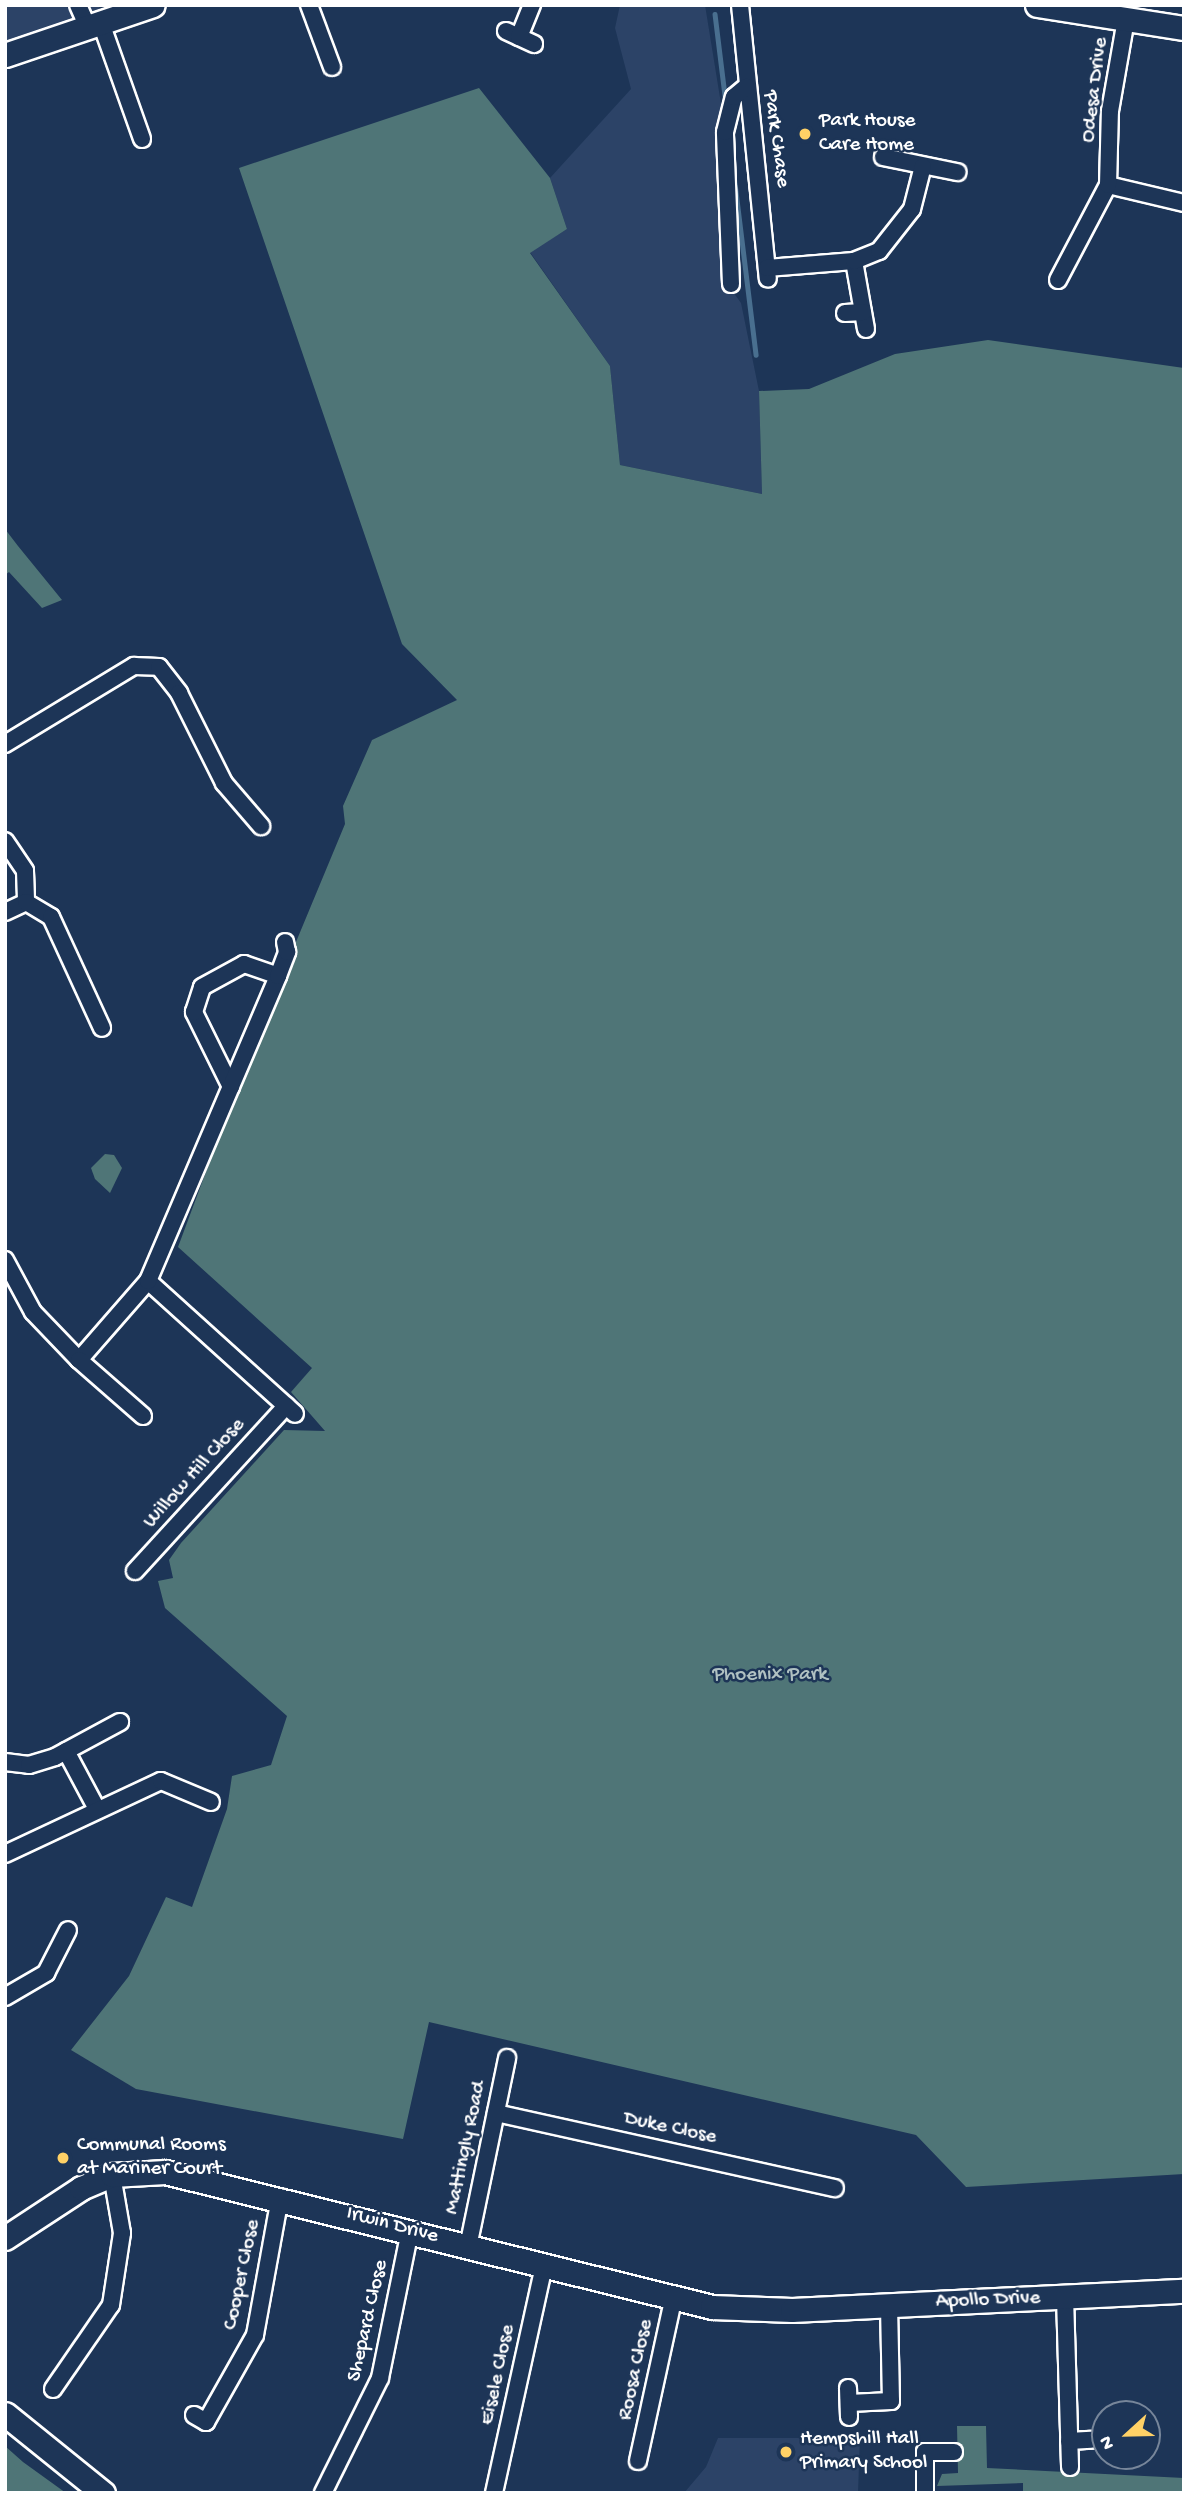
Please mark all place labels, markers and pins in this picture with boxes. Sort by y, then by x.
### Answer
place label: Park House Care Home [819,109,915,159]
marker: Park House Care Home [797,126,813,142]
place label: Communal Rooms at Mariner Court [77,2133,226,2183]
marker: Communal Rooms at Mariner Court [55,2150,71,2166]
place label: Hempshill Hall Primary School [800,2427,927,2477]
marker: Hempshill Hall Primary School [778,2444,794,2460]

